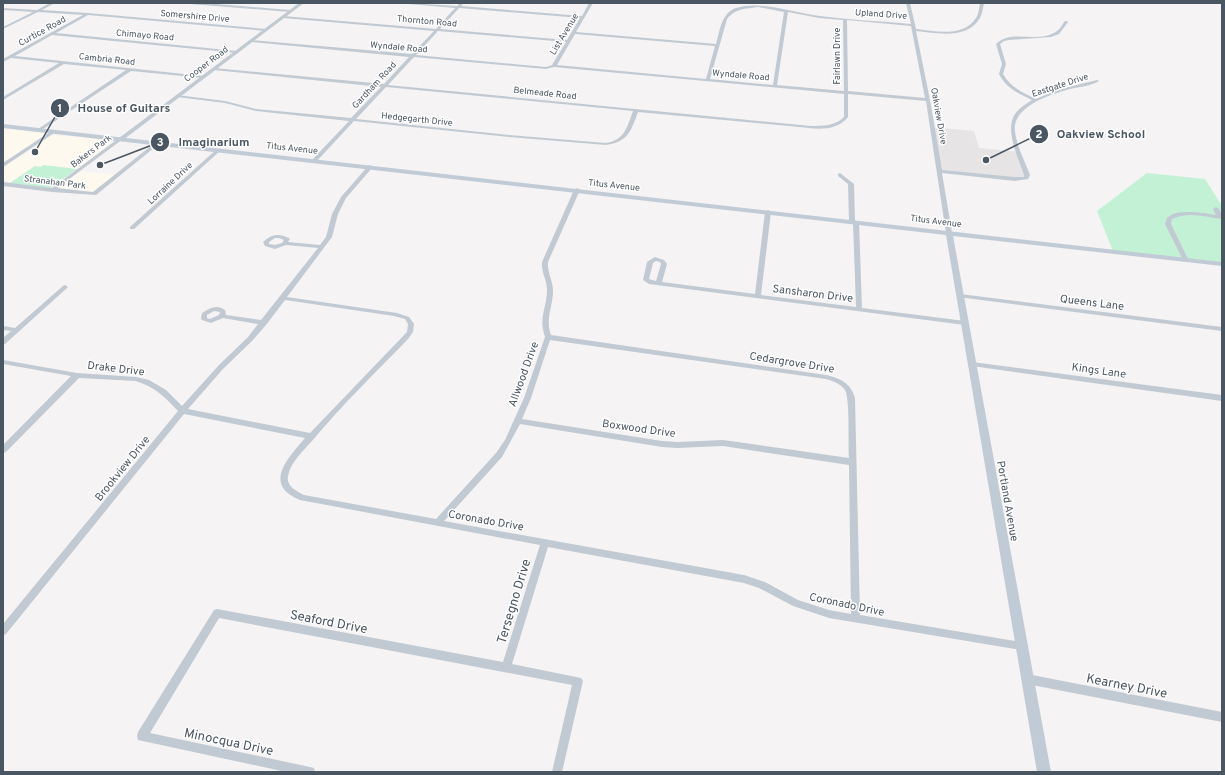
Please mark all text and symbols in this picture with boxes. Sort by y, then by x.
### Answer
street label: Upland Drive [855,7,908,22]
street label: Somershire Drive [160,8,230,25]
street label: List Avenue [548,11,581,57]
street label: Thornton Road [397,13,457,30]
street label: Curtice Road [17,14,68,49]
street label: Chimayo Road [115,27,174,44]
street label: Fairlawn Drive [832,27,843,84]
street label: Wyndale Road [370,40,428,55]
street label: Cooper Road [182,44,231,85]
street label: Cambria Road [78,51,136,68]
street label: Gardham Road [350,60,399,111]
street label: Wyndale Road [712,68,770,83]
street label: Eastgate Drive [1030,71,1090,100]
street label: Belmeade Road [513,85,577,102]
street label: Oakview Drive [928,87,949,145]
callout: House of Guitars [50,96,179,120]
text: 1 [58,101,62,117]
text: House of Guitars [78,101,171,117]
street label: Hedgegarth Drive [381,110,453,129]
callout: Oakview School [1029,122,1153,146]
text: 2 [1035,127,1043,143]
text: Oakview School [1057,127,1145,143]
callout: Imaginarium [150,130,257,154]
street label: Bakers Park [69,132,114,170]
text: 3 [156,135,164,151]
text: Imaginarium [179,135,249,151]
street label: Titus Avenue [266,140,318,157]
street label: Lorraine Drive [146,160,195,207]
street label: Stranahan Park [23,173,87,192]
street label: Titus Avenue [588,177,640,194]
street label: Titus Avenue [910,213,962,230]
street label: Sansharon Drive [772,282,854,306]
street label: Queens Lane [1059,292,1125,314]
street label: Allwood Drive [506,340,542,409]
street label: Cedargrove Drive [748,349,835,377]
street label: Drake Drive [87,359,145,379]
street label: Kings Lane [1071,360,1127,382]
street label: Boxwood Drive [601,417,677,441]
street label: Brookview Drive [92,433,153,504]
street label: Portland Avenue [993,460,1021,543]
street label: Coronado Drive [447,507,525,535]
street label: Tersegno Drive [494,557,535,646]
street label: Coronado Drive [808,590,886,620]
street label: Seaford Drive [289,608,369,638]
street label: Kearney Drive [1085,671,1168,703]
street label: Minocqua Drive [183,726,275,760]

